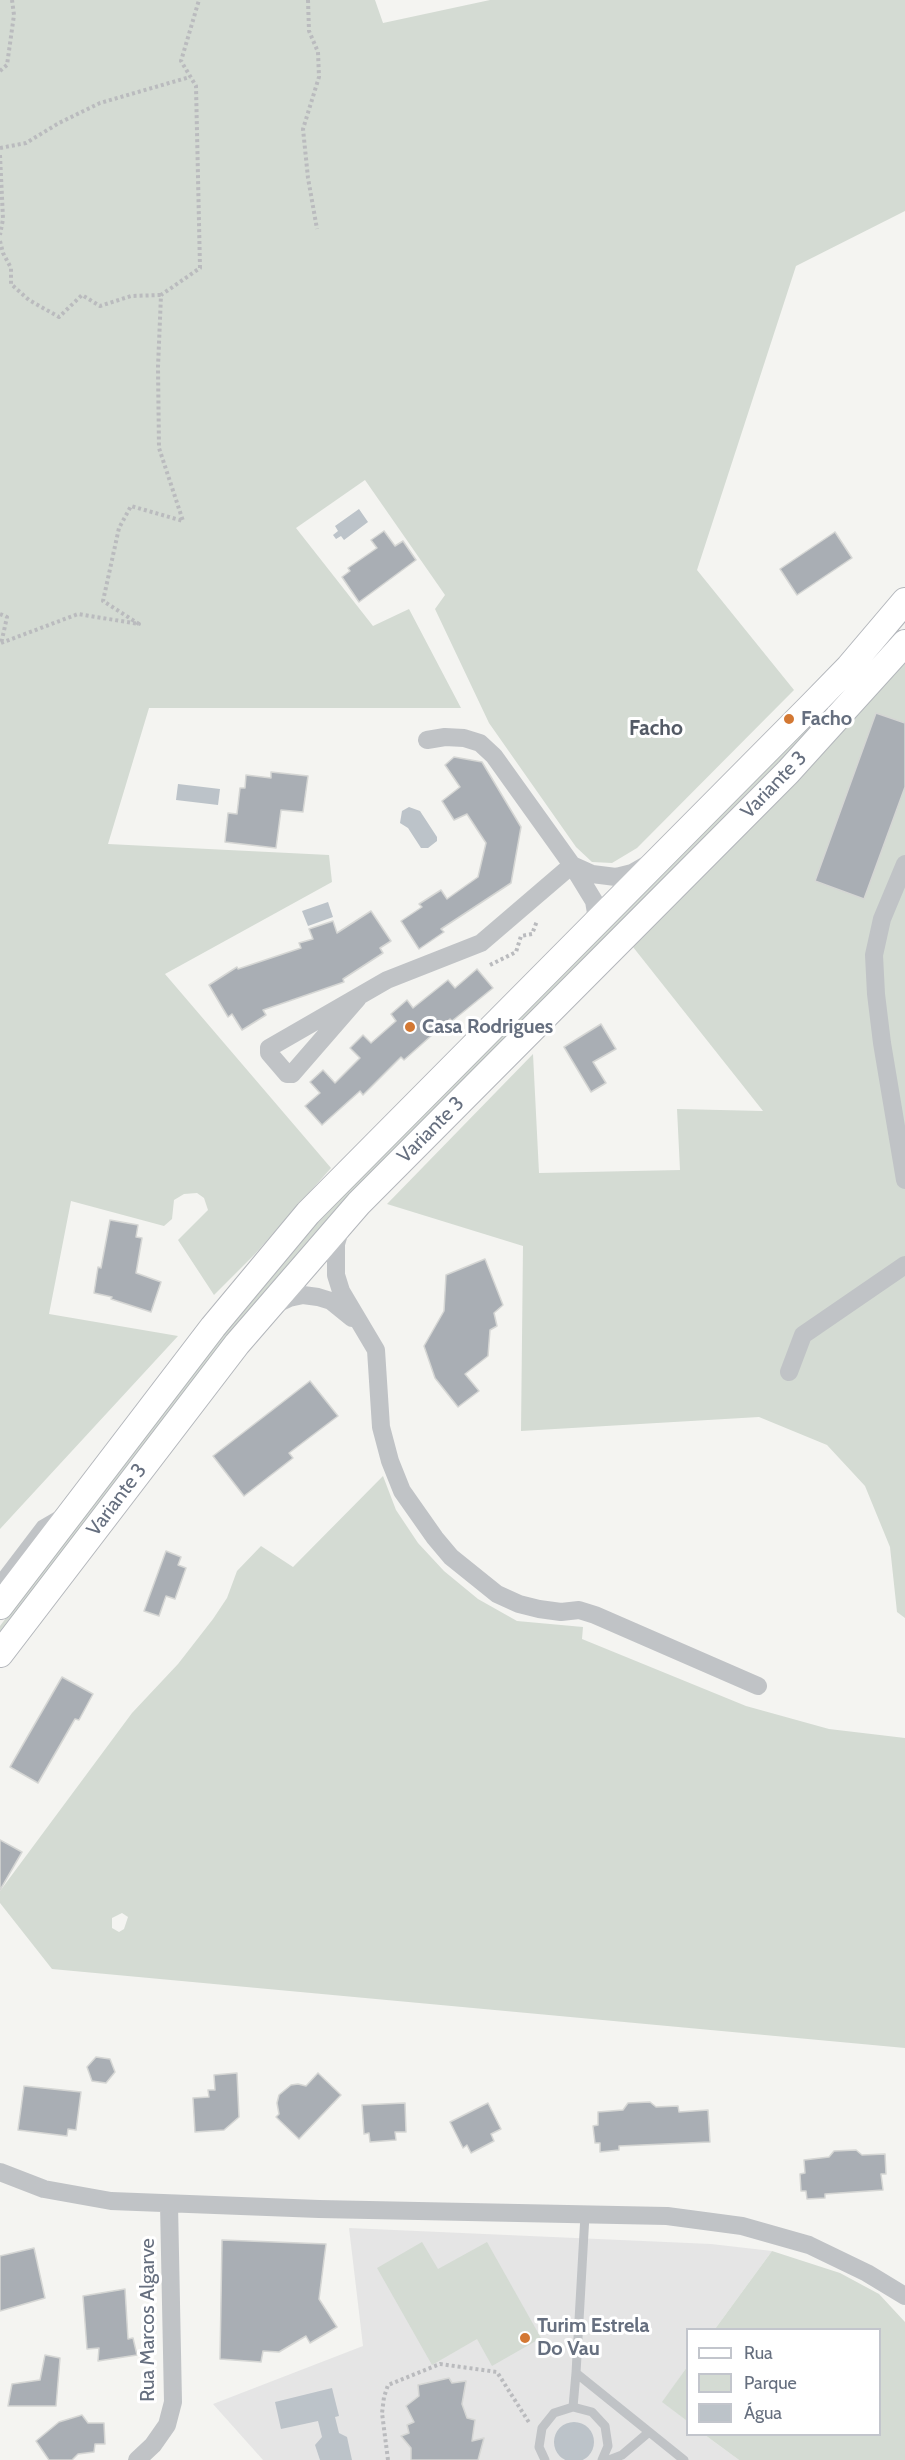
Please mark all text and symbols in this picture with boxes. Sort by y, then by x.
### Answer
place label: Facho [801,707,852,731]
marker: Facho [782,712,796,726]
district label: Facho [629,716,683,742]
street label: Variante 3 [736,746,812,824]
place label: Casa Rodrigues [422,1015,553,1039]
marker: Casa Rodrigues [403,1020,417,1034]
street label: Variante 3 [393,1092,469,1168]
street label: Variante 3 [82,1459,152,1541]
street label: Rua Marcos Algarve [136,2238,160,2402]
place label: Turim Estrela Do Vau [537,2314,649,2361]
legend [686,2328,881,2436]
marker: Turim Estrela Do Vau [518,2331,532,2345]
text: Rua [744,2342,773,2364]
text: Parque [744,2372,797,2394]
text: Água [744,2402,782,2424]

